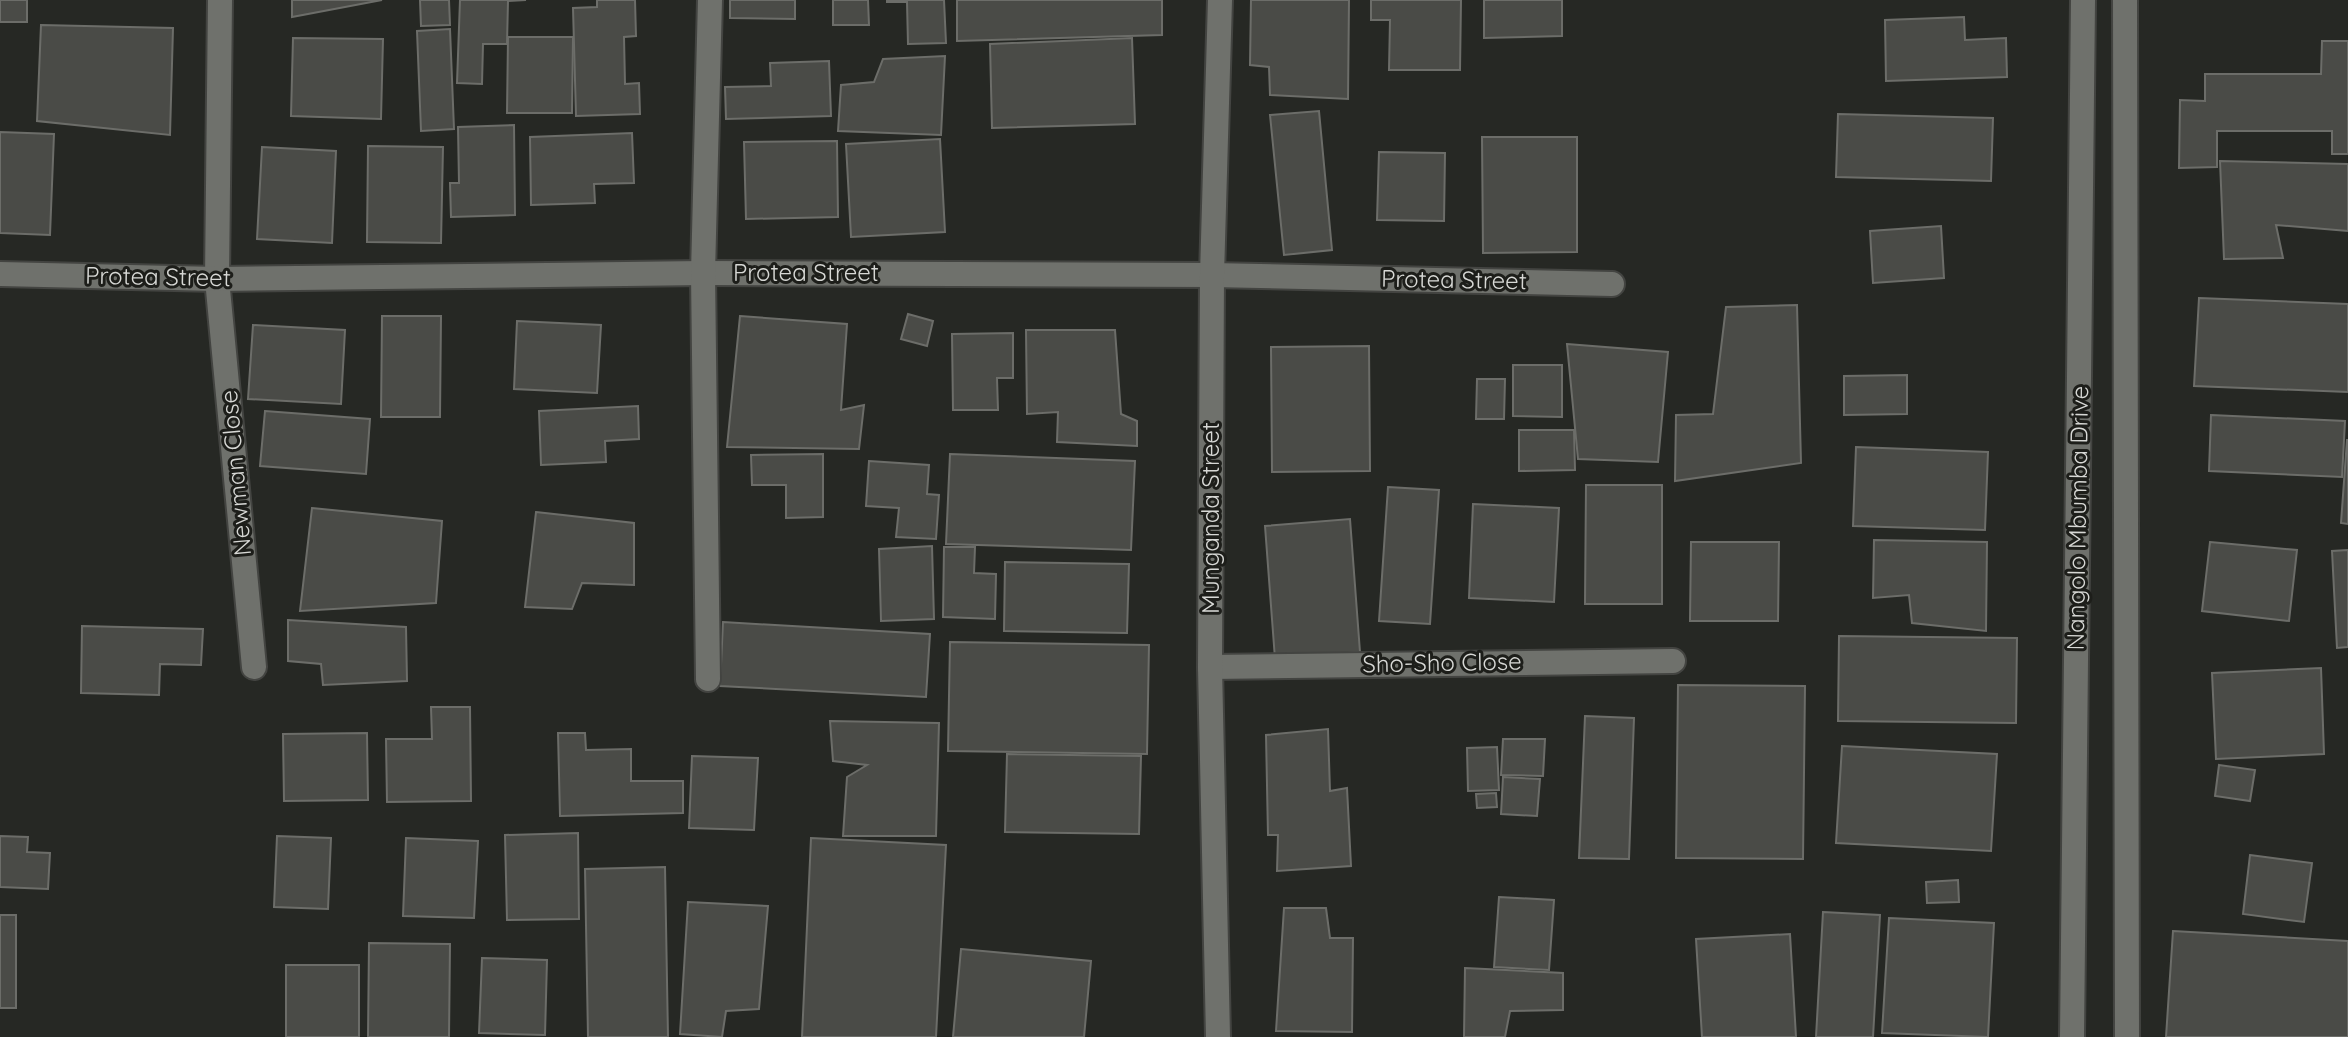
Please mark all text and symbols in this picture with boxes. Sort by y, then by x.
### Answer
street label: Protea Street [733,257,879,287]
street label: Protea Street [85,260,231,292]
street label: Protea Street [1381,263,1527,295]
street label: Nangolo Mbumba Drive [2060,385,2094,651]
street label: Newman Close [213,389,257,557]
street label: Munganda Street [1195,422,1225,614]
street label: Sho-Sho Close [1362,646,1522,678]

